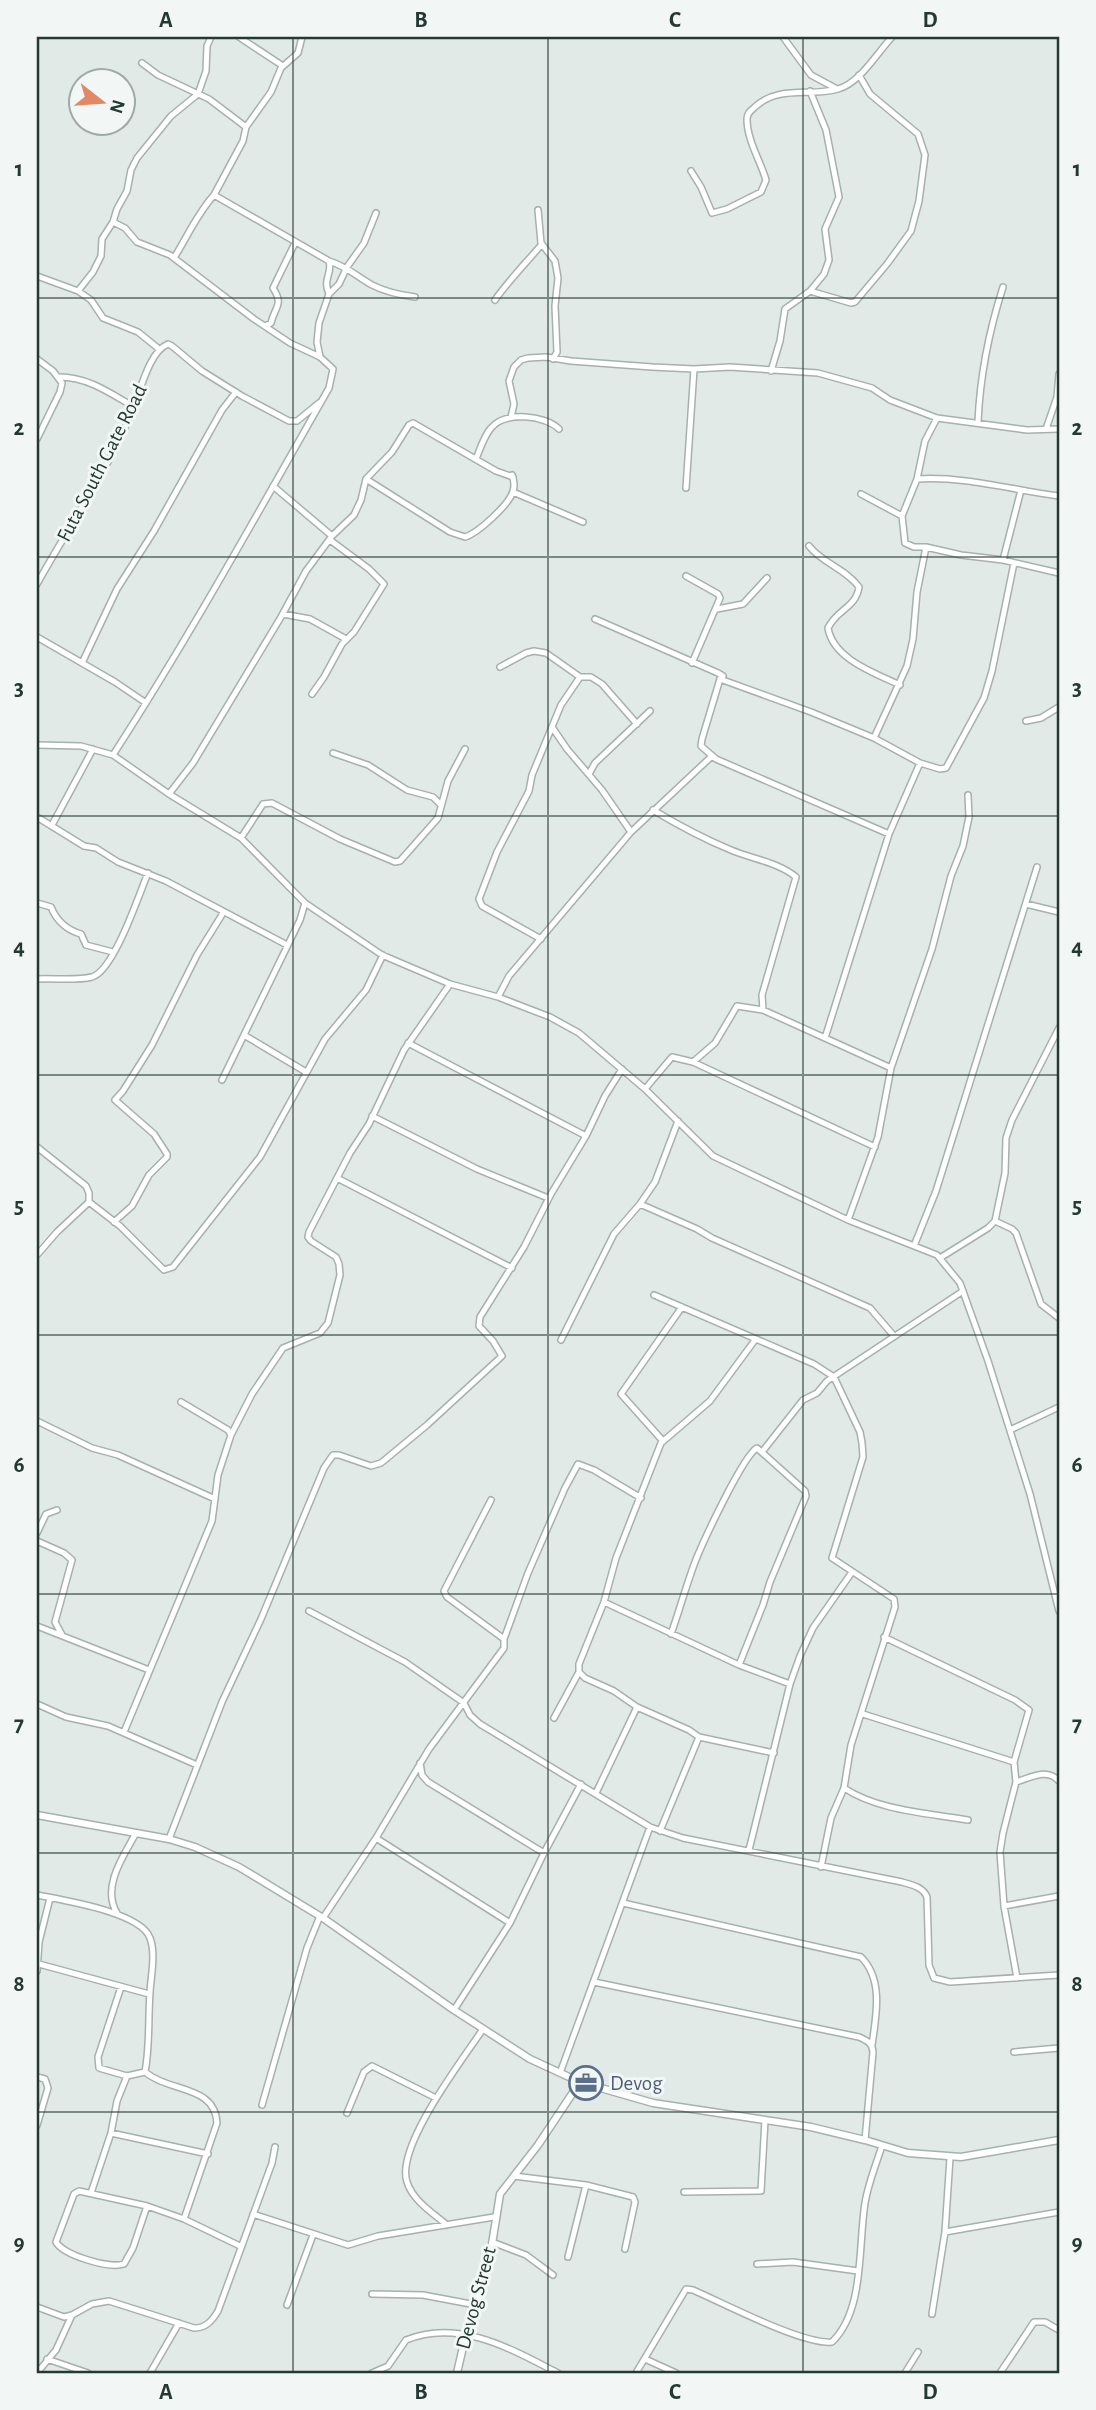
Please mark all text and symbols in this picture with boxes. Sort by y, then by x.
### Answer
text: A [159,9,173,32]
text: B [414,9,428,32]
text: C [669,9,681,32]
text: D [922,9,938,32]
north arrow [66,66,136,136]
text: N [106,97,128,116]
text: 1 [15,158,23,181]
text: 1 [1073,158,1081,181]
street label: Futa South Gate Road [53,381,151,545]
text: 2 [14,417,25,440]
text: 2 [1072,417,1083,440]
text: 3 [14,677,24,700]
text: 3 [1072,677,1082,700]
text: 4 [13,936,25,959]
text: 4 [1071,936,1083,959]
text: 5 [14,1195,24,1218]
text: 5 [1072,1195,1082,1218]
text: 6 [13,1454,25,1477]
text: 6 [1071,1454,1083,1477]
text: 7 [14,1713,24,1736]
text: 7 [1072,1713,1082,1736]
text: 8 [13,1973,25,1996]
text: 8 [1071,1973,1083,1996]
office icon: Devog [567,2064,605,2102]
place label: Devog [610,2073,663,2094]
text: 9 [13,2232,25,2255]
text: 9 [1071,2232,1083,2255]
street label: Devog Street [452,2244,500,2352]
text: A [159,2381,173,2404]
text: B [414,2381,428,2404]
text: C [669,2381,681,2404]
text: D [922,2381,938,2404]

